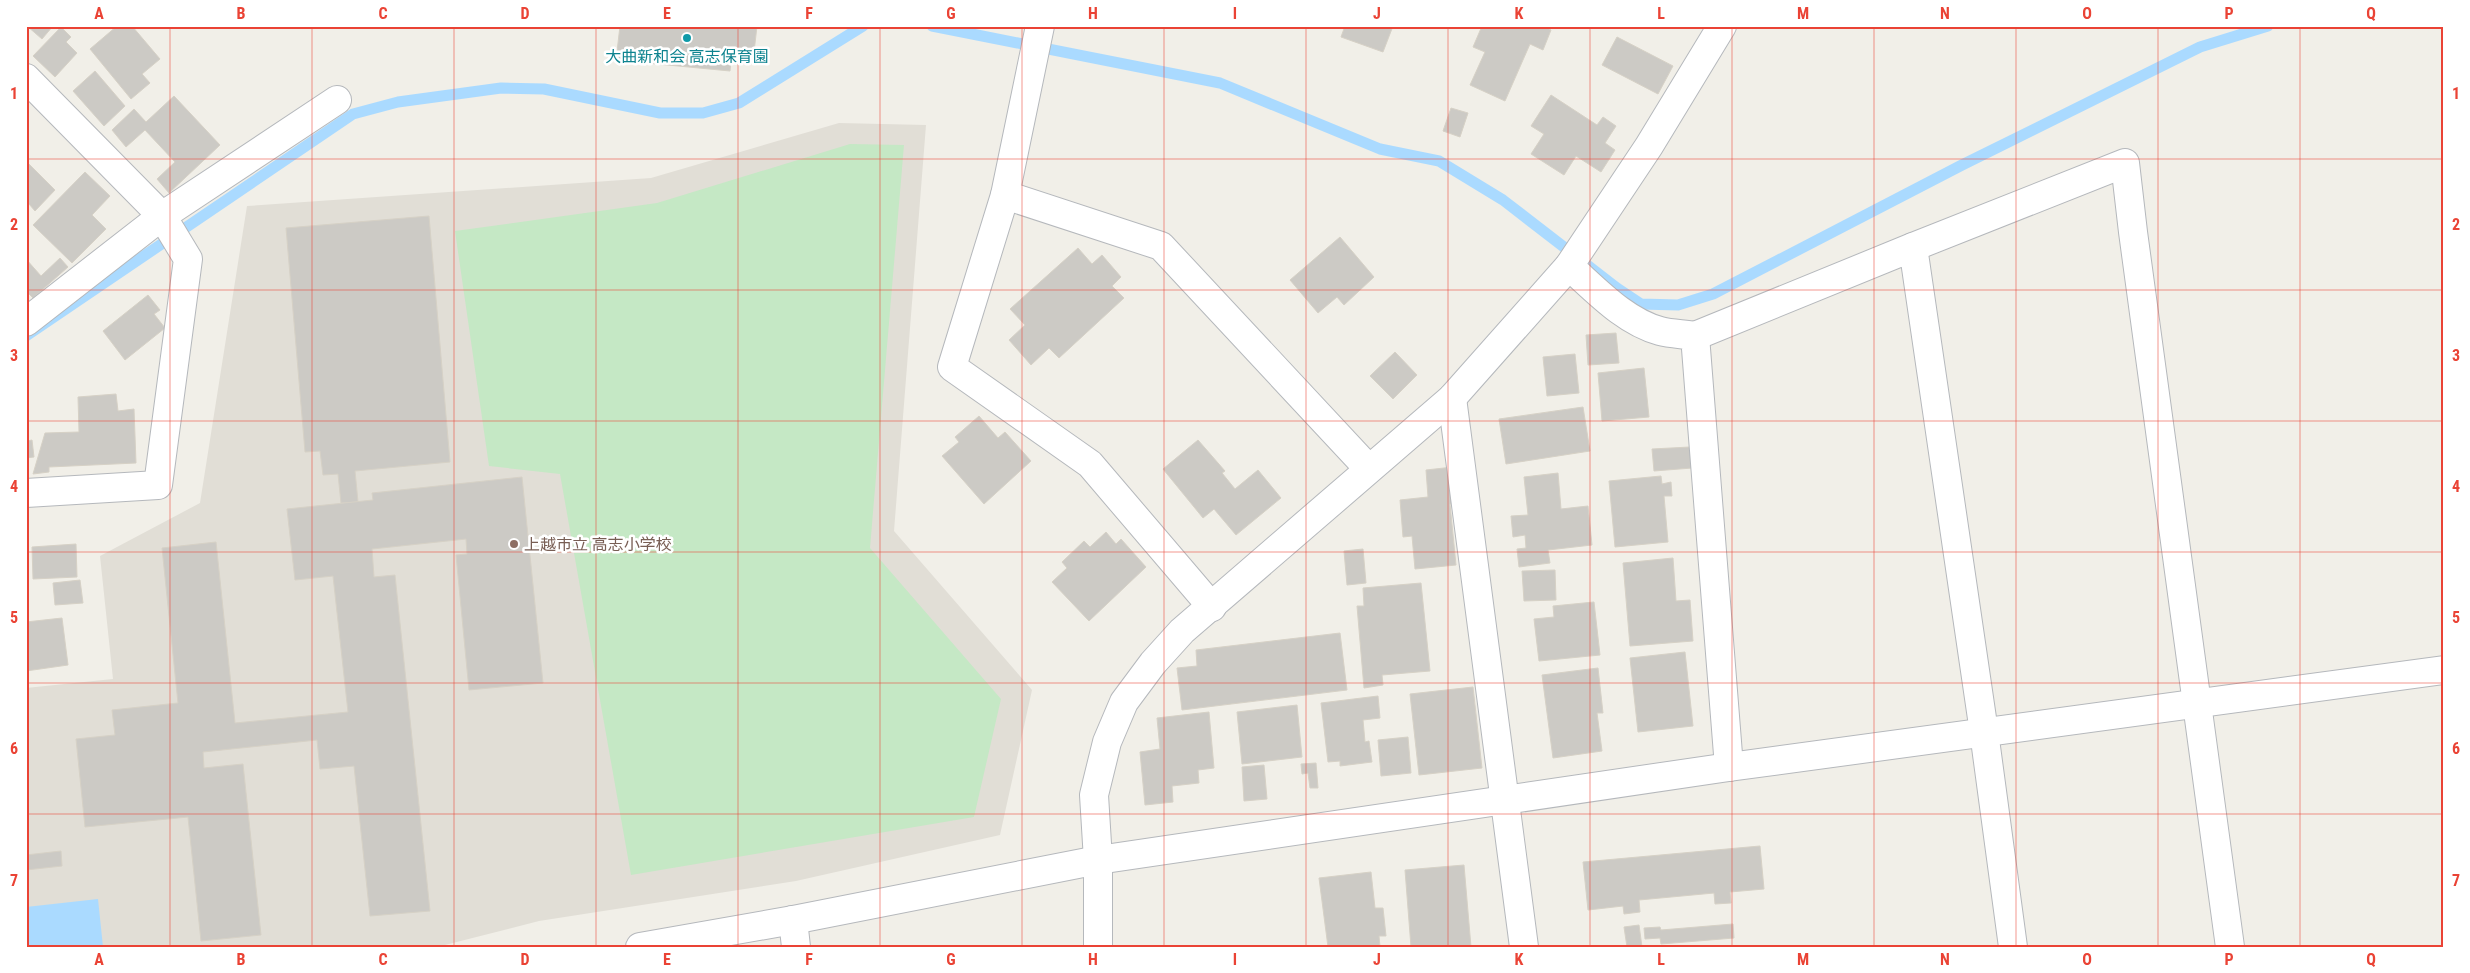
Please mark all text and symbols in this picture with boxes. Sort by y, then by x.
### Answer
text: A [94,4,104,23]
text: B [237,4,246,23]
text: C [378,4,388,23]
text: D [520,4,530,23]
text: E [663,4,671,23]
text: F [805,4,813,23]
text: G [946,4,956,23]
text: H [1088,4,1098,23]
text: I [1233,4,1237,23]
text: J [1373,4,1381,23]
text: K [1515,4,1524,23]
text: L [1657,4,1665,23]
text: M [1797,4,1809,23]
text: N [1940,4,1950,23]
text: O [2082,4,2092,23]
text: P [2224,4,2234,23]
text: Q [2366,4,2376,23]
marker: 大曲新和会 高志保育園 [681,32,693,44]
place label: 大曲新和会 高志保育園 [605,47,769,66]
text: 1 [10,84,18,103]
text: 1 [2452,84,2460,103]
text: 2 [10,215,18,234]
text: 2 [2452,215,2460,234]
text: 3 [10,346,18,365]
text: 3 [2452,346,2460,365]
text: 4 [10,477,18,496]
text: 4 [2452,477,2460,496]
place label: 上越市立 高志小学校 [524,535,672,554]
marker: 上越市立 高志小学校 [508,538,520,550]
text: 5 [10,608,18,627]
text: 5 [2452,608,2460,627]
text: 6 [10,739,18,758]
text: 6 [2452,739,2460,758]
text: 7 [10,871,18,890]
text: 7 [2452,871,2460,890]
text: A [94,950,104,969]
text: B [237,950,246,969]
text: C [378,950,388,969]
text: D [520,950,530,969]
text: E [663,950,671,969]
text: F [805,950,813,969]
text: G [946,950,956,969]
text: H [1088,950,1098,969]
text: I [1233,950,1237,969]
text: J [1373,950,1381,969]
text: K [1515,950,1524,969]
text: L [1657,950,1665,969]
text: M [1797,950,1809,969]
text: N [1940,950,1950,969]
text: O [2082,950,2092,969]
text: P [2224,950,2234,969]
text: Q [2366,950,2376,969]

